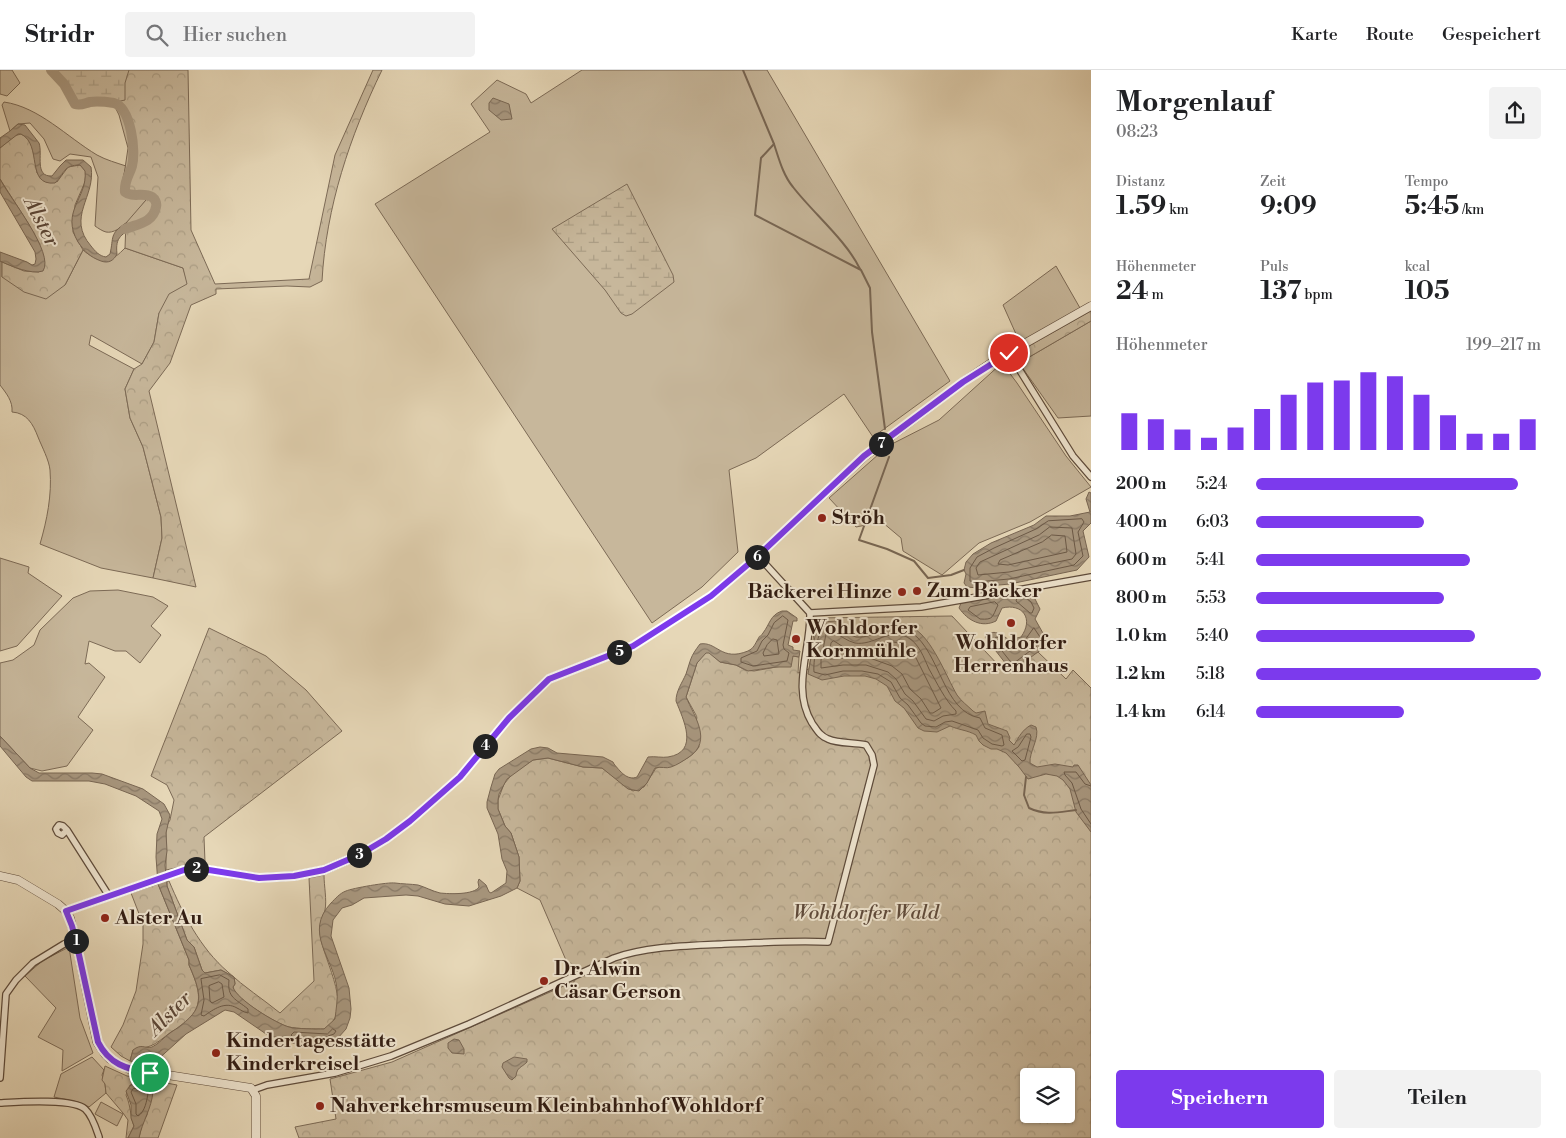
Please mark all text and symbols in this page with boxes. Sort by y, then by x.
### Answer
search box [125,12,475,57]
text: Stridr [25,20,95,50]
icon: search [143,21,171,49]
text: Hier suchen [183,23,287,47]
text: Karte [1291,23,1338,46]
text: Route [1366,23,1414,46]
text: Gespeichert [1442,23,1541,46]
text: Morgenlauf [1116,85,1272,120]
button: share [1489,87,1541,139]
text: 08:23 [1116,122,1158,142]
text: Distanz [1116,173,1165,191]
text: Zeit [1260,173,1286,191]
text: Tempo [1405,173,1448,191]
water label: Alster [17,191,65,252]
text: 1.59 [1116,191,1166,222]
text: 9:09 [1260,191,1317,222]
text: 5:45 [1405,191,1459,222]
text: km [1166,201,1189,219]
text: /km [1459,201,1484,219]
text: Höhenmeter [1116,258,1196,276]
text: Puls [1260,258,1288,276]
text: kcal [1405,258,1430,276]
text: 24 [1116,276,1149,307]
text: 137 [1260,276,1302,307]
text: 105 [1405,276,1450,307]
text: m [1149,286,1164,304]
text: bpm [1302,286,1333,304]
pin [988,332,1030,374]
text: Höhenmeter [1116,335,1208,355]
text: 199–217 m [1466,335,1541,355]
icon: check [995,339,1023,367]
pin: 7 [868,432,894,456]
text: 7 [877,435,886,453]
text: 200 m [1116,474,1166,494]
text: 5:24 [1196,474,1227,494]
place label: Ströh [832,506,885,531]
marker: Ströh [816,512,828,524]
text: 400 m [1116,512,1167,532]
text: 6:03 [1196,512,1229,532]
pin: 6 [744,544,770,570]
text: 6 [753,548,762,566]
text: 600 m [1116,550,1166,570]
text: 5:41 [1196,550,1225,570]
place label: Zum Bäcker [927,579,1042,604]
place label: Bäckerei Hinze [747,580,892,605]
marker: Zum Bäcker [911,585,923,597]
marker: Bäckerei Hinze [896,586,908,598]
text: 800 m [1116,588,1167,608]
text: 5:53 [1196,588,1226,608]
place label: Wohldorfer Kornmühle [805,616,918,664]
marker: Wohldorfer Herrenhaus [1005,617,1017,629]
text: 1.0 km [1116,626,1167,646]
text: 5:40 [1196,626,1229,646]
place label: Wohldorfer Herrenhaus [954,631,1068,679]
marker: Wohldorfer Kornmühle [790,633,802,645]
pin: 5 [606,640,632,664]
text: 5 [615,643,624,661]
text: 1.2 km [1116,664,1165,684]
text: 5:18 [1196,664,1225,684]
text: 1.4 km [1116,702,1166,722]
text: 6:14 [1196,702,1225,722]
pin: 4 [472,734,498,758]
text: 4 [481,737,490,755]
pin: 3 [346,842,372,868]
text: 3 [355,846,364,864]
pin: 2 [184,856,208,882]
text: 2 [192,860,201,878]
park label: Wohldorfer Wald [793,901,940,926]
place label: Alster Au [114,906,203,931]
marker: Alster Au [99,912,111,924]
pin: 1 [64,928,88,954]
text: 1 [73,932,80,950]
place label: Dr. Alwin Cäsar Gerson [554,957,682,1005]
marker: Dr. Alwin Cäsar Gerson [538,975,550,987]
water label: Alster [141,985,199,1043]
place label: Kindertagesstätte Kinderkreisel [226,1029,396,1077]
marker: Kindertagesstätte Kinderkreisel [210,1047,222,1059]
pin [129,1052,171,1094]
icon: arrive [136,1059,164,1087]
map controls [1020,1068,1075,1123]
button: layers [1020,1068,1075,1123]
button: Speichern [1116,1070,1324,1128]
button: Teilen [1334,1070,1541,1128]
place label: Nahverkehrsmuseum Kleinbahnhof Wohldorf [330,1094,765,1119]
marker: Nahverkehrsmuseum Kleinbahnhof Wohldorf [314,1100,326,1112]

